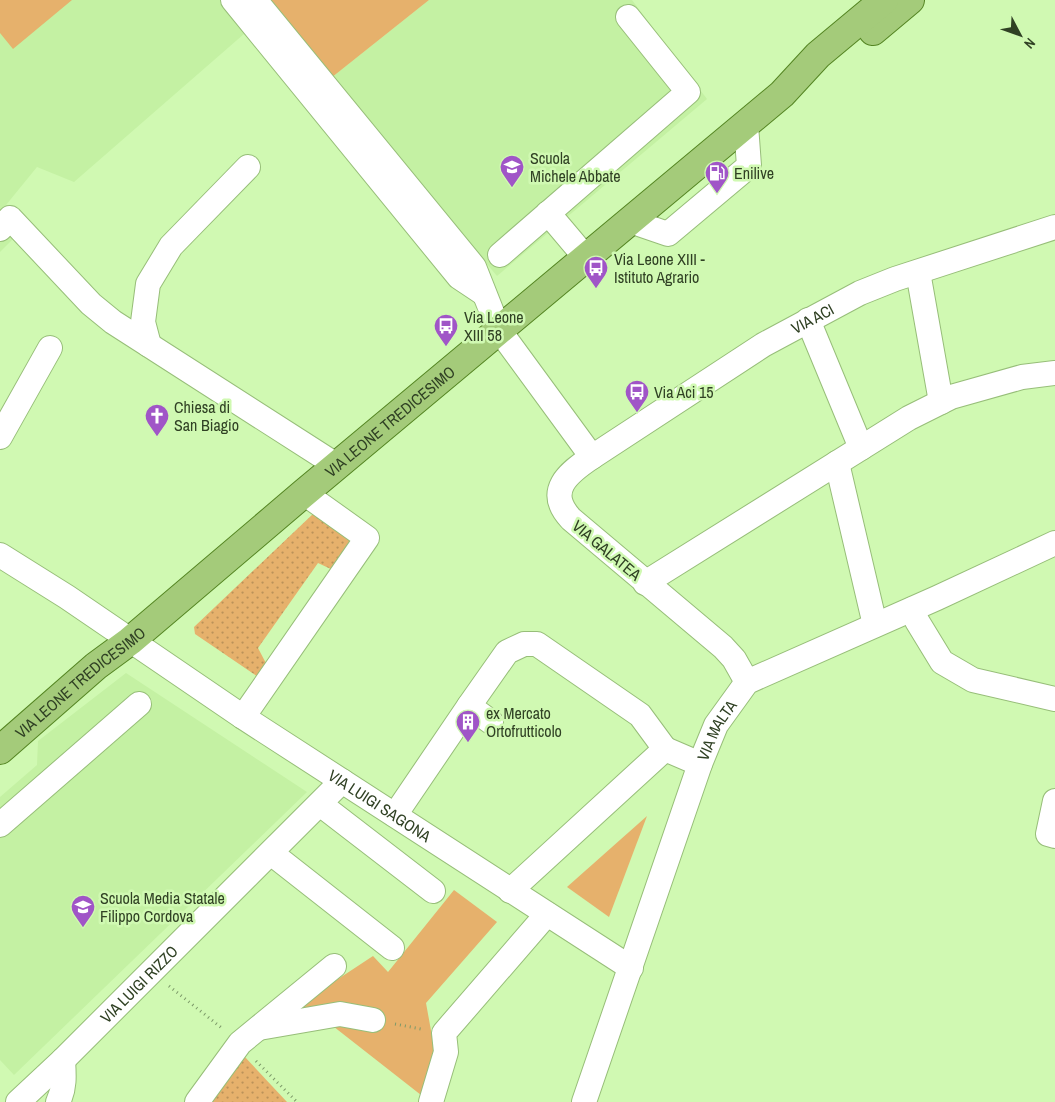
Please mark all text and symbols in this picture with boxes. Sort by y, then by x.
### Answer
north arrow [995,10,1045,60]
text: N [1020,34,1039,53]
place label: Scuola Michele Abbate [530,147,620,187]
school or university icon: Scuola Michele Abbate [499,154,525,188]
fuel station icon: Enilive [704,160,730,194]
place label: Enilive [734,162,774,184]
place label: Via Leone XIII - Istituto Agrario [614,248,706,288]
bus stop icon: Via Leone XIII - Istituto Agrario [583,255,609,289]
street label: VIA ACI [787,298,838,339]
place label: Via Leone XIII 58 [464,306,524,346]
bus stop icon: Via Leone XIII 58 [433,313,459,347]
street label: VIA LEONE TREDICESIMO [320,361,460,482]
bus stop icon: Via Aci 15 [624,379,650,413]
place label: Via Aci 15 [654,381,714,403]
place label: Chiesa di San Biagio [174,396,239,436]
church icon: Chiesa di San Biagio [144,403,170,437]
street label: VIA GALATEA [568,515,646,585]
street label: VIA LEONE TREDICESIMO [10,622,150,743]
street label: VIA MALTA [692,695,742,764]
place label: ex Mercato Ortofrutticolo [486,702,562,742]
building icon: ex Mercato Ortofrutticolo [455,709,481,743]
street label: VIA LUIGI SAGONA [324,764,436,847]
place label: Scuola Media Statale Filippo Cordova [100,887,225,927]
school or university icon: Scuola Media Statale Filippo Cordova [70,894,96,928]
street label: VIA LUIGI RIZZO [95,940,183,1028]

